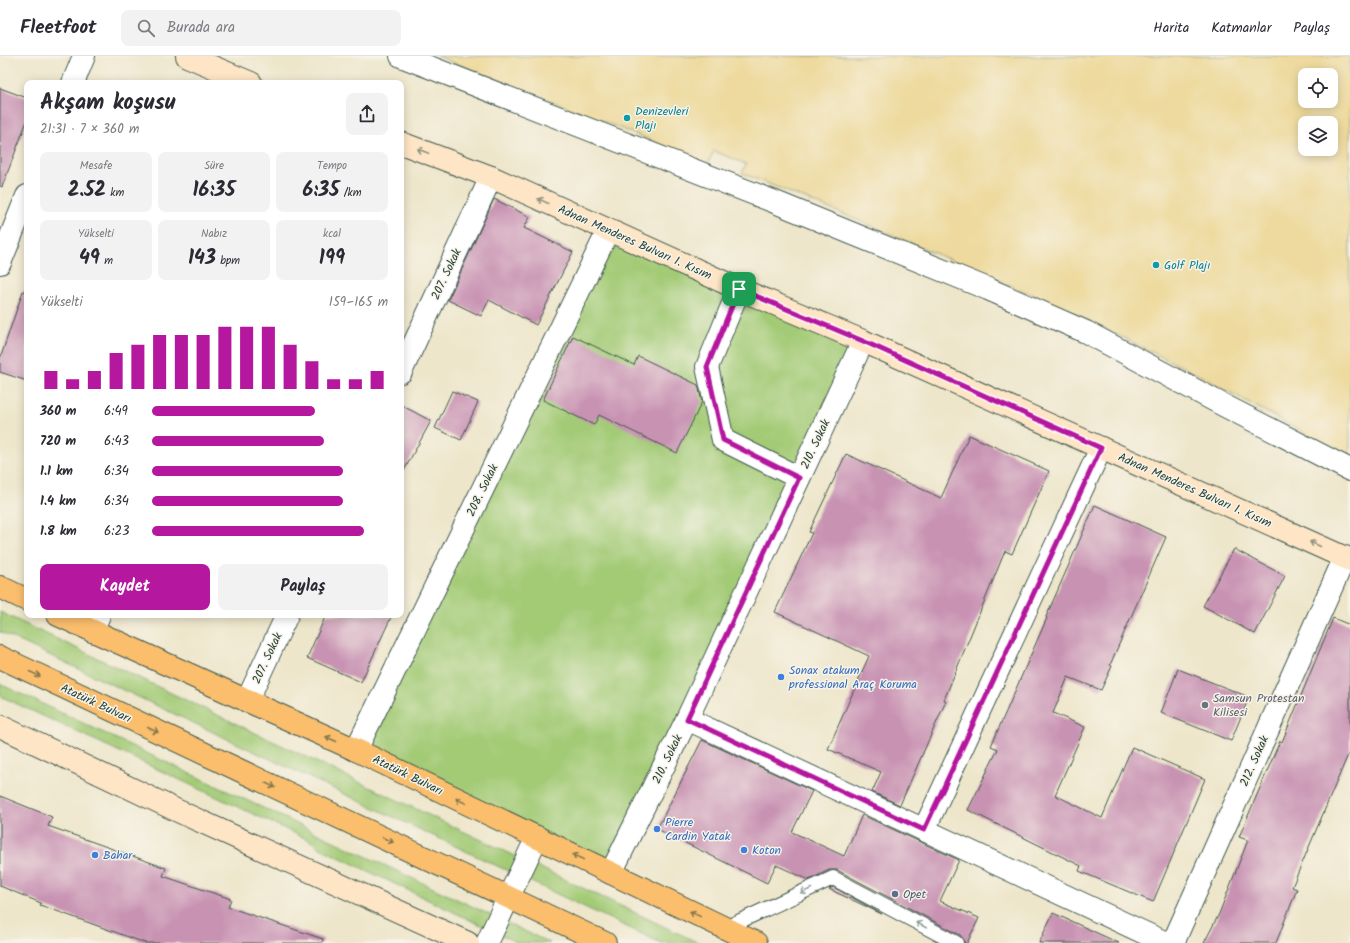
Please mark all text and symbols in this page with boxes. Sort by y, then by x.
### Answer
search box [121,10,401,46]
text: Fleetfoot [20,13,97,43]
text: Burada ara [167,16,235,40]
icon: search [135,17,157,39]
text: Harita [1153,17,1189,39]
text: Katmanlar [1211,17,1271,39]
text: Paylaş [1293,17,1330,39]
map controls [1298,68,1338,156]
button: locate [1298,68,1338,108]
text: Akşam koşusu [40,86,176,121]
button: share [346,93,388,135]
place label: Denizevleri Plajı [635,102,689,135]
marker: Denizevleri Plajı [622,113,632,123]
button: layers [1298,116,1338,156]
text: 21:31 · 7 × 360 m [40,119,139,140]
one-way arrow [418,147,430,155]
text: Mesafe [80,157,112,175]
text: Süre [204,157,224,175]
text: Tempo [317,157,347,175]
text: 2.52 [68,175,106,207]
text: 16:35 [193,175,235,207]
text: 6:35 [302,175,339,207]
text: km [106,184,124,202]
text: /km [339,184,362,202]
one-way arrow [538,197,550,204]
street label: Adnan Menderes Bulvarı 1. Kısım [555,200,715,285]
text: Yükselti [78,225,114,243]
text: Nabız [201,225,227,243]
text: kcal [323,225,341,243]
text: 49 [79,243,100,275]
text: 143 [188,243,216,275]
text: 199 [319,243,345,275]
street label: 207. Sokak [426,245,467,303]
text: m [100,252,113,270]
text: bpm [216,252,240,270]
place label: Golf Plajı [1164,256,1210,275]
marker: Golf Plajı [1151,260,1161,270]
pin [722,272,756,306]
icon: arrive [728,278,750,300]
text: Yükselti [40,292,83,313]
text: 159–165 m [329,292,388,313]
text: 360 m [40,401,76,422]
text: 6:49 [104,401,128,422]
street label: 210. Sokak [796,416,835,472]
text: 720 m [40,431,76,452]
text: 6:43 [104,431,129,452]
street label: Adnan Menderes Bulvarı 1. Kısım [1115,448,1275,533]
street label: 208. Sokak [462,460,504,520]
text: 1.1 km [40,461,73,482]
text: 6:34 [104,461,129,482]
text: 1.4 km [40,491,76,512]
text: 6:34 [104,491,129,512]
text: 1.8 km [40,521,77,542]
text: 6:23 [104,521,129,542]
one-way arrow [1309,540,1321,547]
button: Kaydet [40,564,210,610]
button: Paylaş [218,564,388,610]
street label: 207. Sokak [247,629,288,687]
place label: Sonax atakum professional Araç Koruma [788,661,917,694]
one-way arrow [29,671,41,678]
marker: Sonax atakum professional Araç Koruma [776,672,786,682]
street label: Atatürk Bulvarı [57,679,134,728]
place label: Samsun Protestan Kilisesi [1213,689,1304,722]
marker: Samsun Protestan Kilisesi [1200,700,1210,710]
one-way arrow [147,727,159,734]
street label: 210. Sokak [647,731,688,787]
street label: 212. Sokak [1235,732,1274,790]
one-way arrow [326,735,338,742]
street label: Atatürk Bulvarı [369,750,446,801]
one-way arrow [264,782,276,789]
one-way arrow [456,797,468,804]
place label: Pierre Cardin Yatak [665,813,731,846]
marker: Pierre Cardin Yatak [652,824,662,834]
one-way arrow [382,837,394,845]
place label: Koton [752,841,781,860]
marker: Koton [739,845,749,855]
place label: Bahar [103,846,133,865]
marker: Bahar [90,850,100,860]
one-way arrow [573,853,585,860]
place label: Opet [903,885,926,904]
one-way arrow [800,888,812,895]
marker: Opet [890,889,900,899]
one-way arrow [690,910,702,917]
one-way arrow [915,920,927,928]

